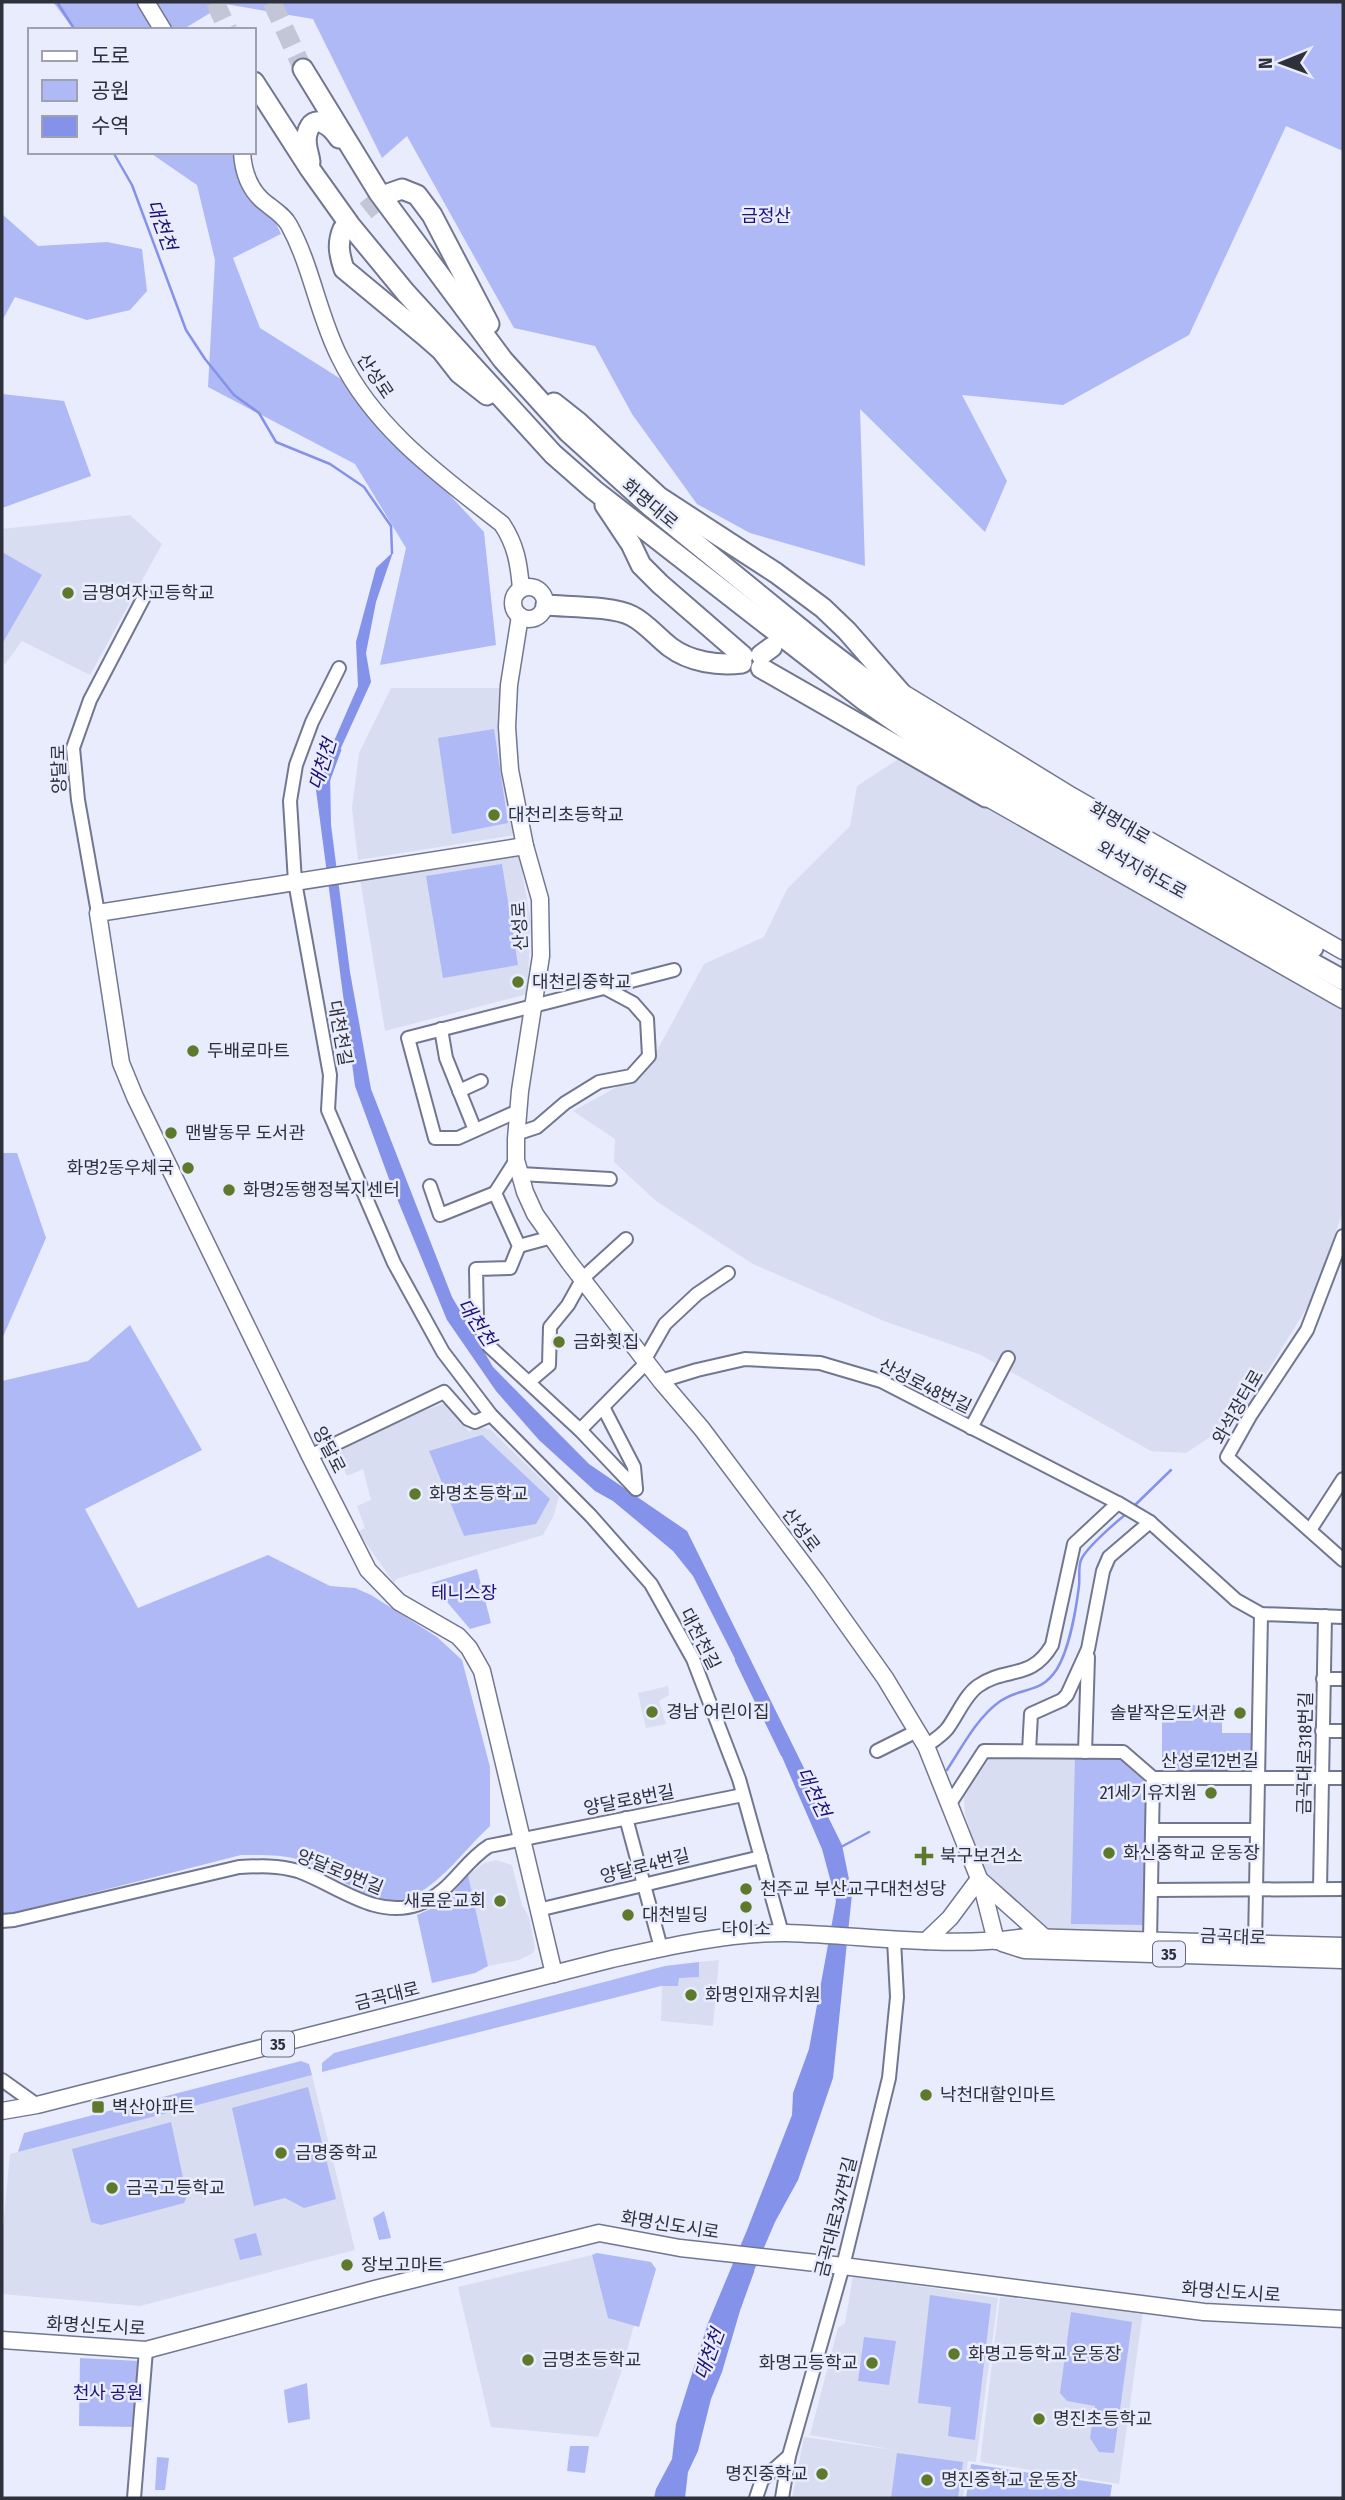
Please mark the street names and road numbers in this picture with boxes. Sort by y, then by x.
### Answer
street label: 산성로 [352,349,398,403]
street label: 화명대로 [618,474,682,534]
street label: 양달로 [48,744,70,794]
street label: 화명대로 [1086,797,1154,849]
street label: 와석지하도로 [1093,836,1191,904]
street label: 산성로 [508,901,532,951]
street label: 대천천길 [323,998,357,1068]
street label: 산성로48번길 [875,1354,975,1418]
street label: 와석장터로 [1208,1366,1268,1448]
street label: 양달로 [308,1423,350,1477]
street label: 산성로 [777,1504,825,1556]
street label: 대천천길 [675,1604,725,1674]
street label: 금곡대로318번길 [1293,1691,1317,1815]
street label: 산성로12번길 [1161,1750,1259,1772]
street label: 양달로8번길 [582,1780,676,1820]
street label: 양달로4번길 [598,1844,692,1888]
street label: 양달로9번길 [293,1845,387,1899]
street label: 금곡대로 [1200,1925,1266,1949]
road number: 35 [1153,1942,1185,1966]
street label: 금곡대로 [352,1977,422,2015]
road number: 35 [262,2032,294,2056]
street label: 금곡대로347번길 [810,2155,862,2279]
street label: 화명신도시로 [619,2206,721,2244]
street label: 화명신도시로 [1181,2278,1281,2306]
street label: 화명신도시로 [46,2312,146,2340]

